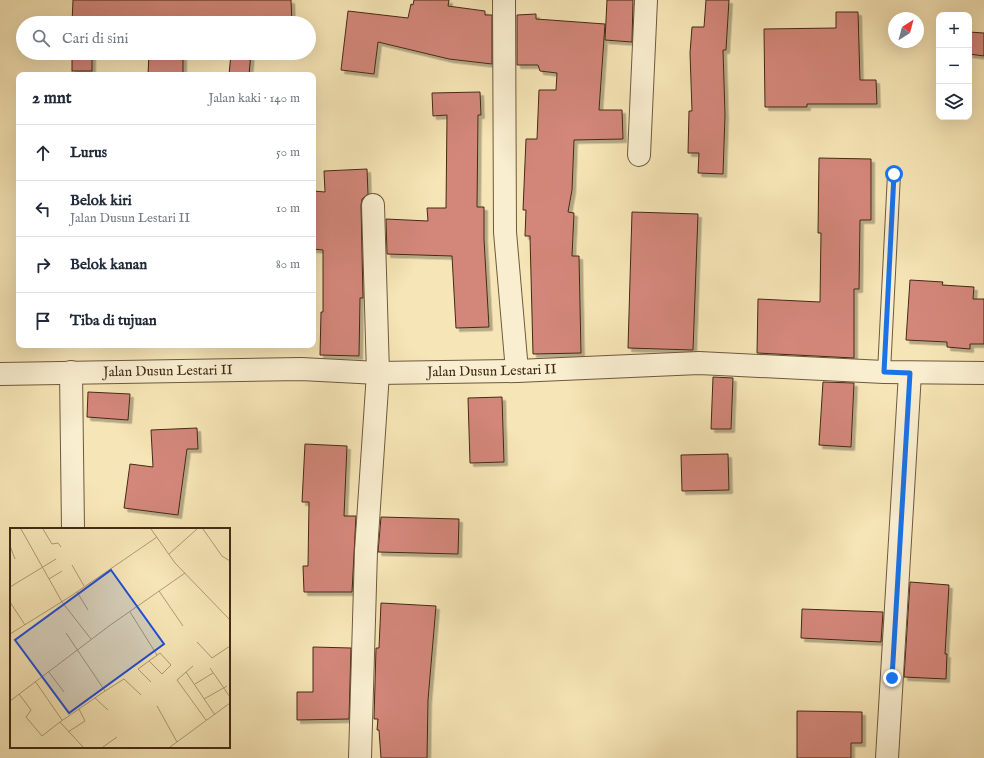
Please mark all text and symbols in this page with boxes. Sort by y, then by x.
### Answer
north arrow [888,12,924,48]
map controls [936,12,972,120]
button: + [936,12,972,48]
search box [16,16,316,60]
icon: search [30,27,52,49]
text: Cari di sini [62,29,129,48]
button: − [936,48,972,84]
button: layers [936,84,972,120]
text: 2 mnt [32,88,72,109]
text: Jalan kaki · 140 m [208,90,300,107]
icon: ahead [32,142,54,164]
text: Lurus [70,143,107,162]
text: 50 m [276,144,300,161]
route start [885,165,903,183]
text: Belok kiri [70,191,132,210]
icon: left [32,198,54,220]
text: 10 m [276,200,300,217]
text: Jalan Dusun Lestari II [70,210,190,227]
icon: right [32,254,54,276]
text: Belok kanan [70,255,147,274]
text: 80 m [276,256,300,273]
icon: arrive [32,310,54,332]
text: Tiba di tujuan [70,311,157,330]
street label: Jalan Dusun Lestari II [425,360,557,381]
street label: Jalan Dusun Lestari II [101,361,233,381]
inset map [10,528,230,748]
route end [883,669,901,687]

